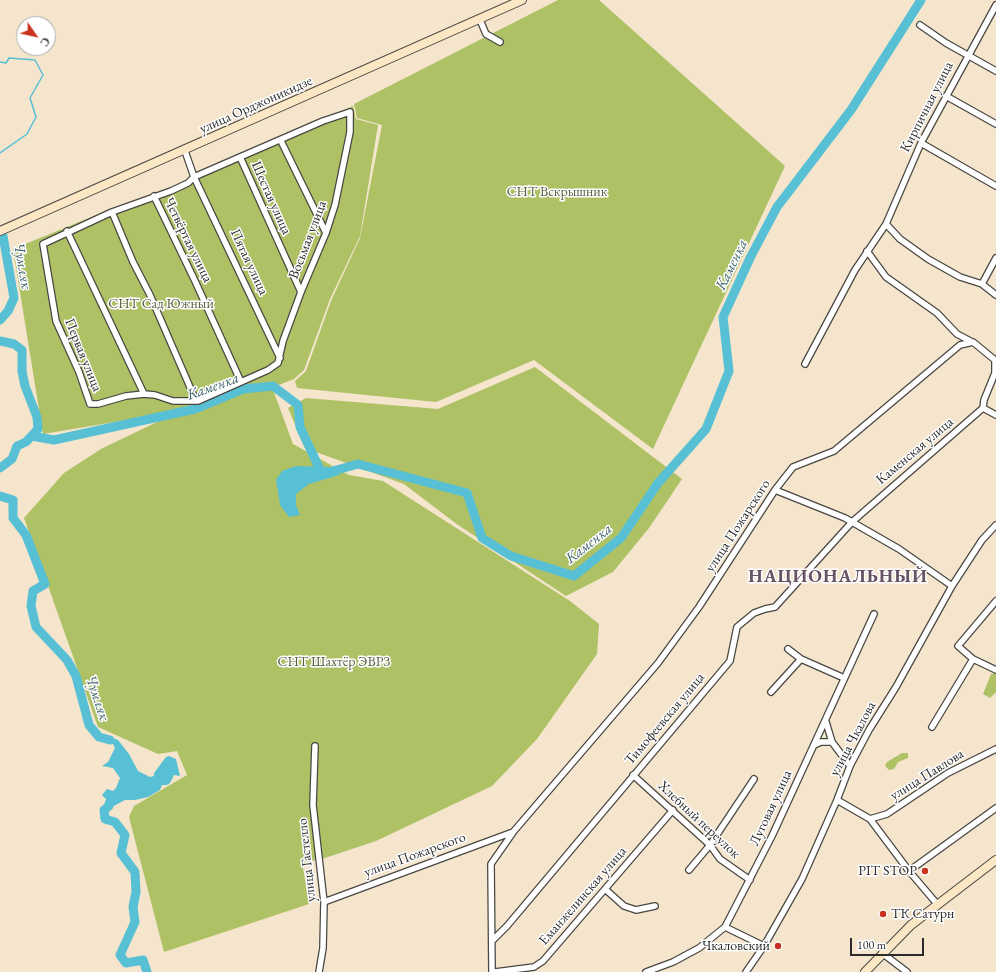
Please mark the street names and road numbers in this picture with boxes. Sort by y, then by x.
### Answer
street label: Кирпичная улица [897,59,957,155]
street label: улица Орджоникидзе [197,73,315,137]
street label: Шестая улица [247,159,295,237]
street label: Четвёртая улица [160,195,216,285]
street label: Восьмая улица [285,199,331,281]
street label: Пятая улица [226,226,272,298]
street label: Первая улица [61,316,105,394]
street label: Каменская улица [873,414,957,488]
street label: улица Пожарского [702,477,774,575]
street label: Тимофеевская улица [622,669,708,769]
street label: улица Чкалова [826,699,880,779]
street label: улица Павлова [887,746,967,804]
street label: Луговая улица [746,768,796,848]
street label: Хлебный переулок [654,778,744,862]
street label: улица Гастелло [294,817,320,903]
street label: улица Пожарского [362,829,468,881]
street label: Еманжелинская улица [536,843,630,949]

